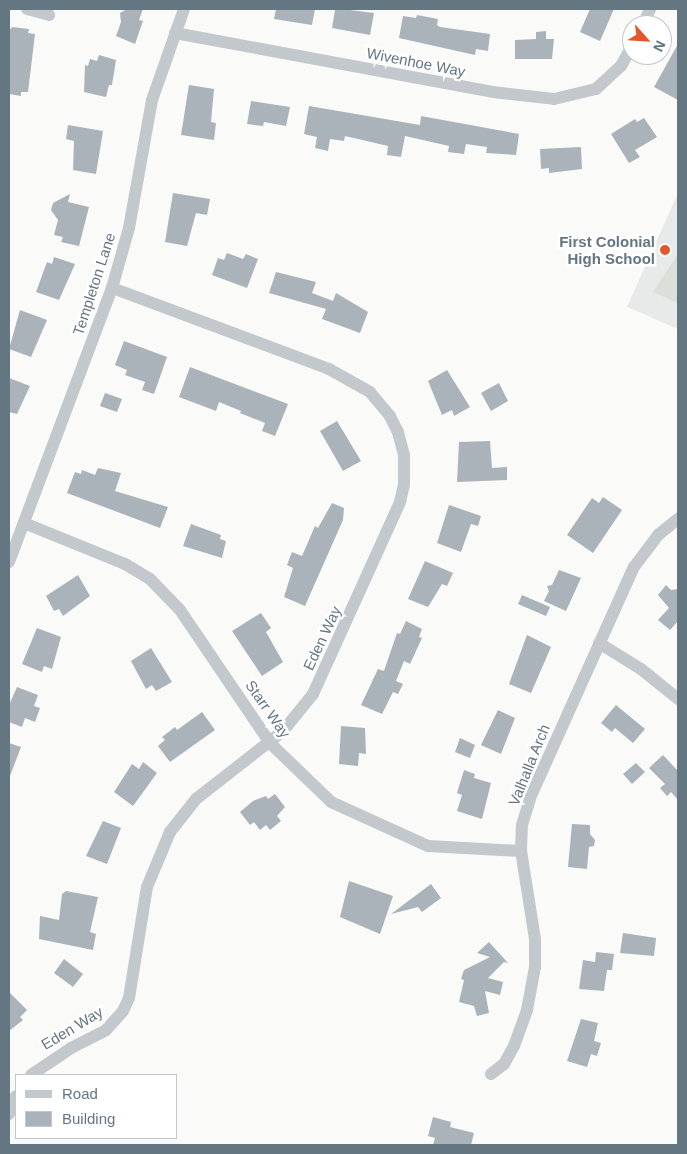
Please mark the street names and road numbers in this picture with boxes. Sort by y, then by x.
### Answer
street label: Wivenhoe Way [365,44,467,80]
street label: Templeton Lane [69,230,119,338]
street label: Eden Way [299,603,345,673]
street label: Starr Way [242,677,294,741]
street label: Valhalla Arch [504,721,554,809]
street label: Eden Way [38,1003,106,1053]

